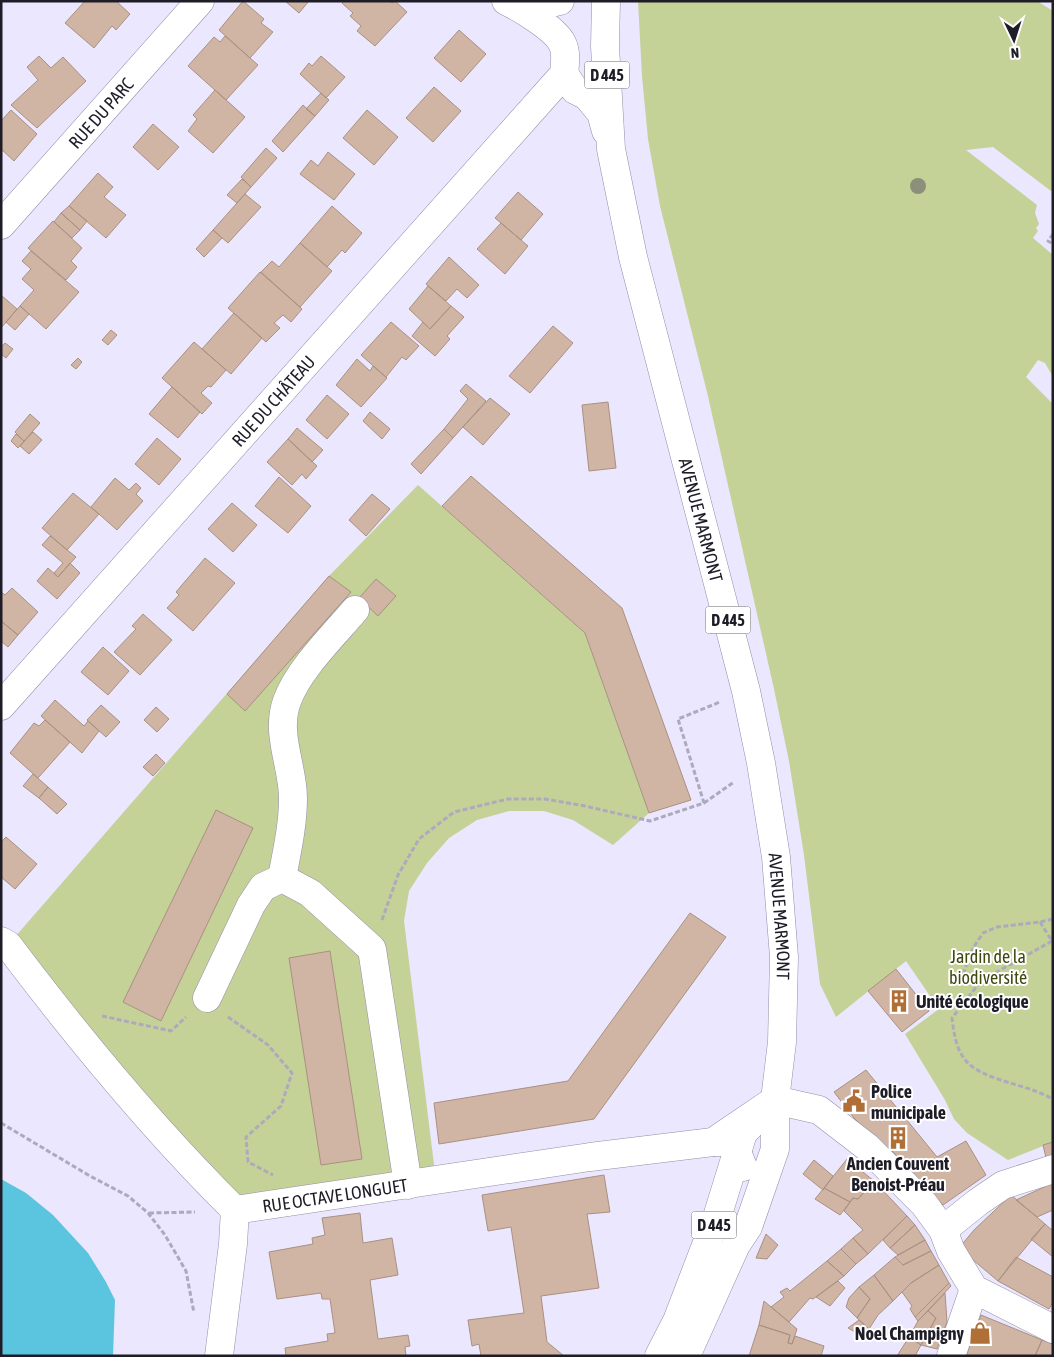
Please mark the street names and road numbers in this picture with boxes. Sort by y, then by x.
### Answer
road number: D 445 [584,62,630,88]
street label: RUE DU PARC [64,73,137,152]
street label: RUE DU CHÂTEAU [227,351,319,450]
street label: AVENUE MARMONT [675,456,728,584]
road number: D 445 [706,606,750,634]
street label: AVENUE MARMONT [765,851,795,980]
street label: RUE OCTAVE LONGUET [261,1174,409,1216]
road number: D 445 [692,1212,736,1238]

